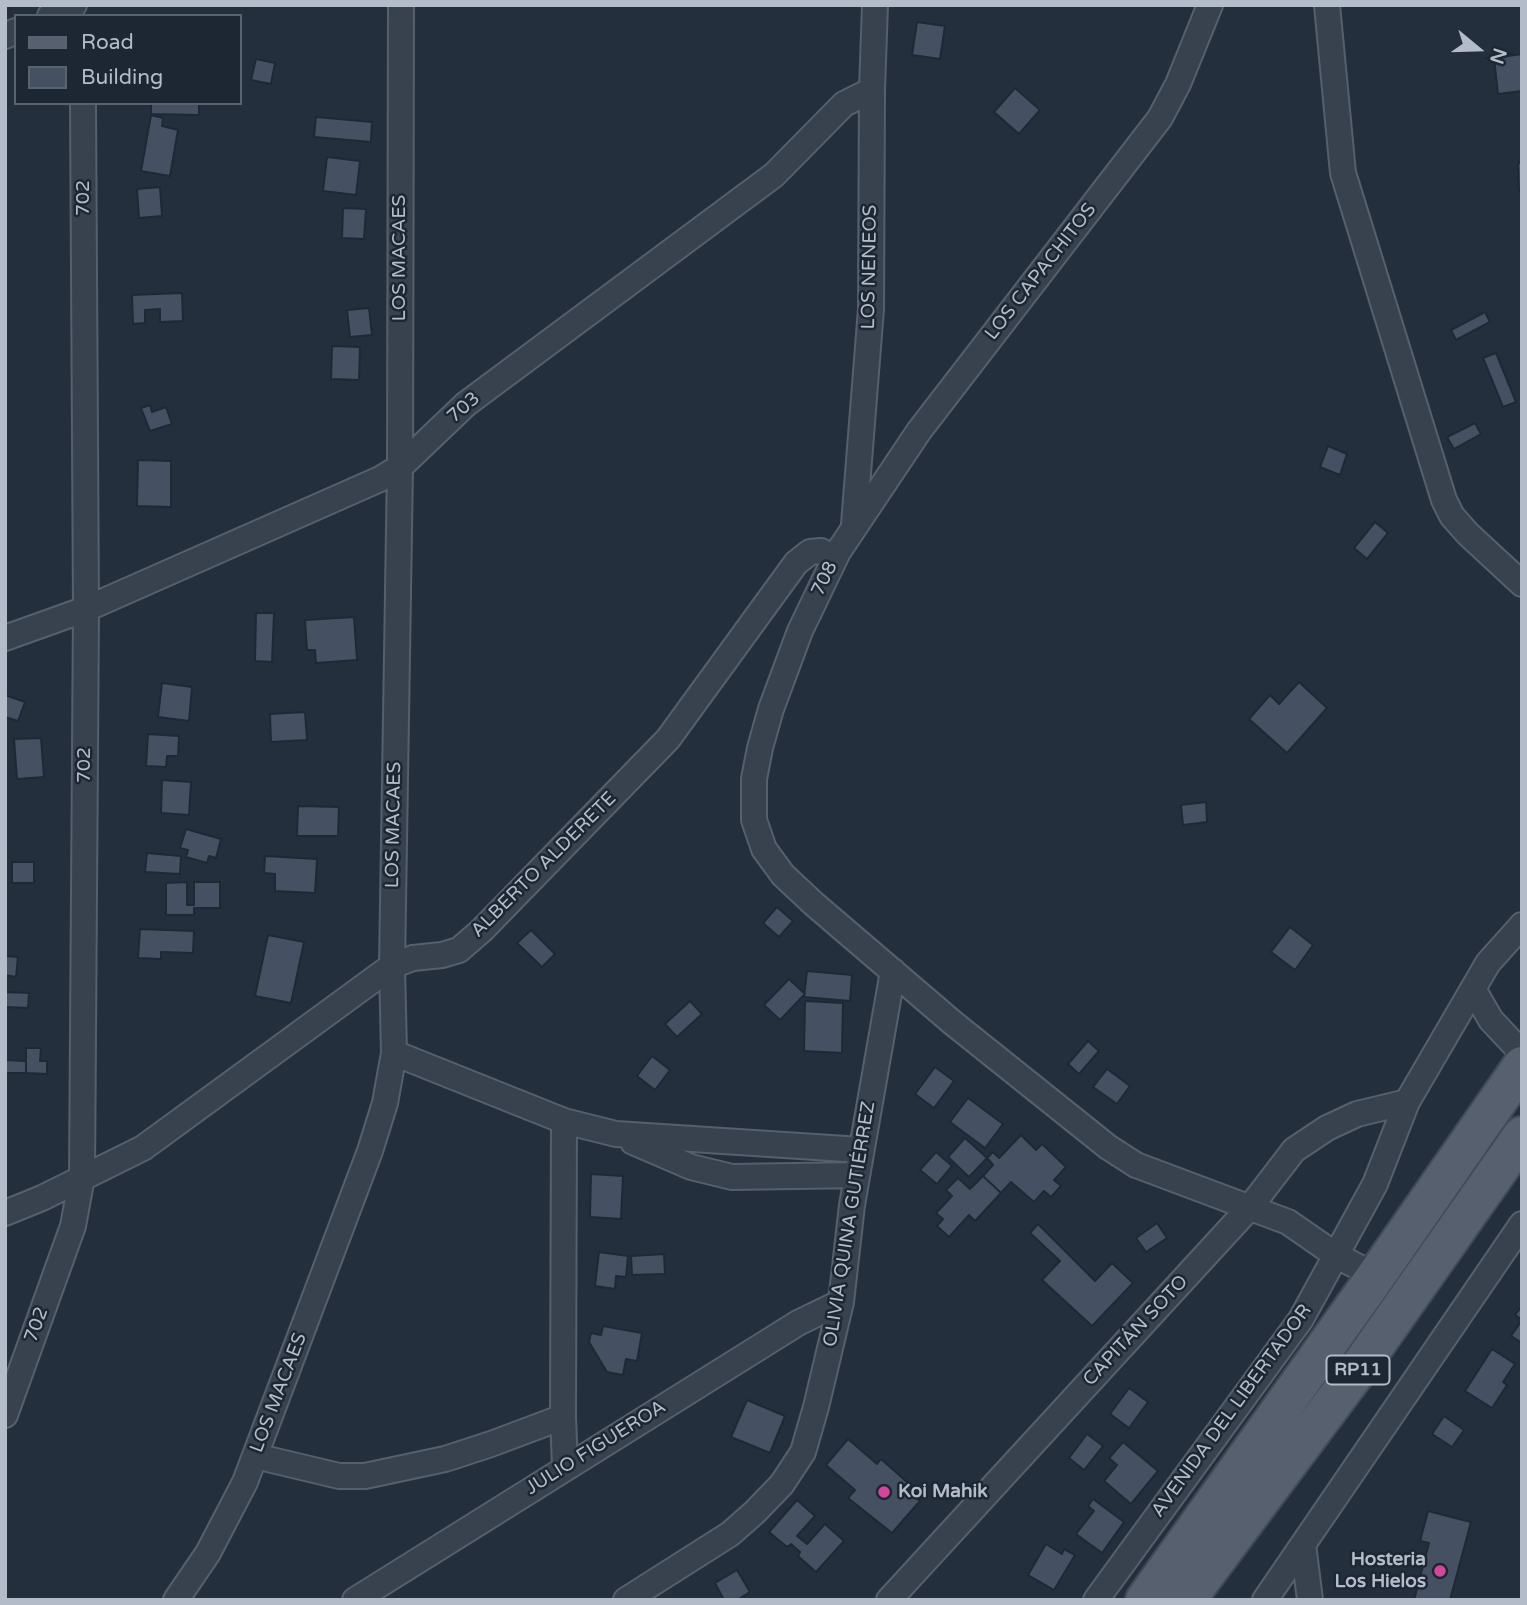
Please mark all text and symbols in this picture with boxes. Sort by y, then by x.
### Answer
legend [14,14,242,105]
north arrow [1443,14,1513,84]
text: Road [81,30,134,55]
text: N [1485,45,1511,67]
text: Building [81,65,163,90]
street label: 702 [73,180,95,216]
street label: LOS MACAES [389,195,411,321]
street label: LOS CAPACHITOS [980,199,1102,345]
street label: LOS NENEOS [858,204,882,330]
street label: 703 [443,388,485,428]
street label: 708 [807,558,843,600]
street label: 702 [74,747,96,783]
street label: LOS MACAES [381,762,407,888]
street label: ALBERTO ALDERETE [467,788,621,942]
street label: OLIVIA QUINA GUTIÉRREZ [819,1100,881,1348]
street label: CAPITÁN SOTO [1079,1271,1193,1391]
street label: AVENIDA DEL LIBERTADOR [1147,1300,1317,1522]
street label: 702 [20,1304,54,1346]
street label: LOS MACAES [246,1330,312,1456]
road number: RP11 [1326,1356,1390,1385]
street label: JULIO FIGUEROA [522,1396,670,1500]
place label: Koi Mahik [898,1481,988,1503]
marker: Koi Mahik [876,1484,892,1500]
place label: Hosteria Los Hielos [1334,1549,1426,1593]
marker: Hosteria Los Hielos [1432,1563,1448,1579]

